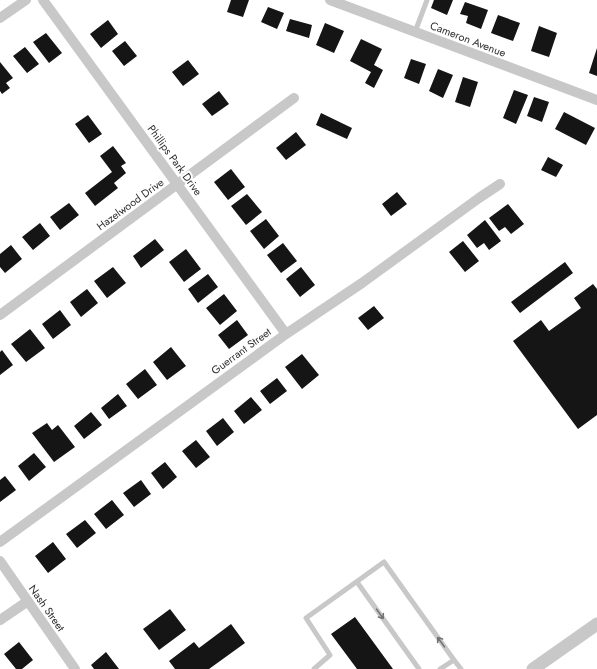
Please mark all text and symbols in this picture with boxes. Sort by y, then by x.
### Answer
street label: Cameron Avenue [428,17,509,61]
street label: Phillips Park Drive [144,121,206,199]
street label: Hazelwood Drive [93,174,167,234]
street label: Guerrant Street [208,324,275,378]
street label: Nash Street [25,581,69,635]
one-way arrow [375,608,384,619]
one-way arrow [437,636,446,647]

